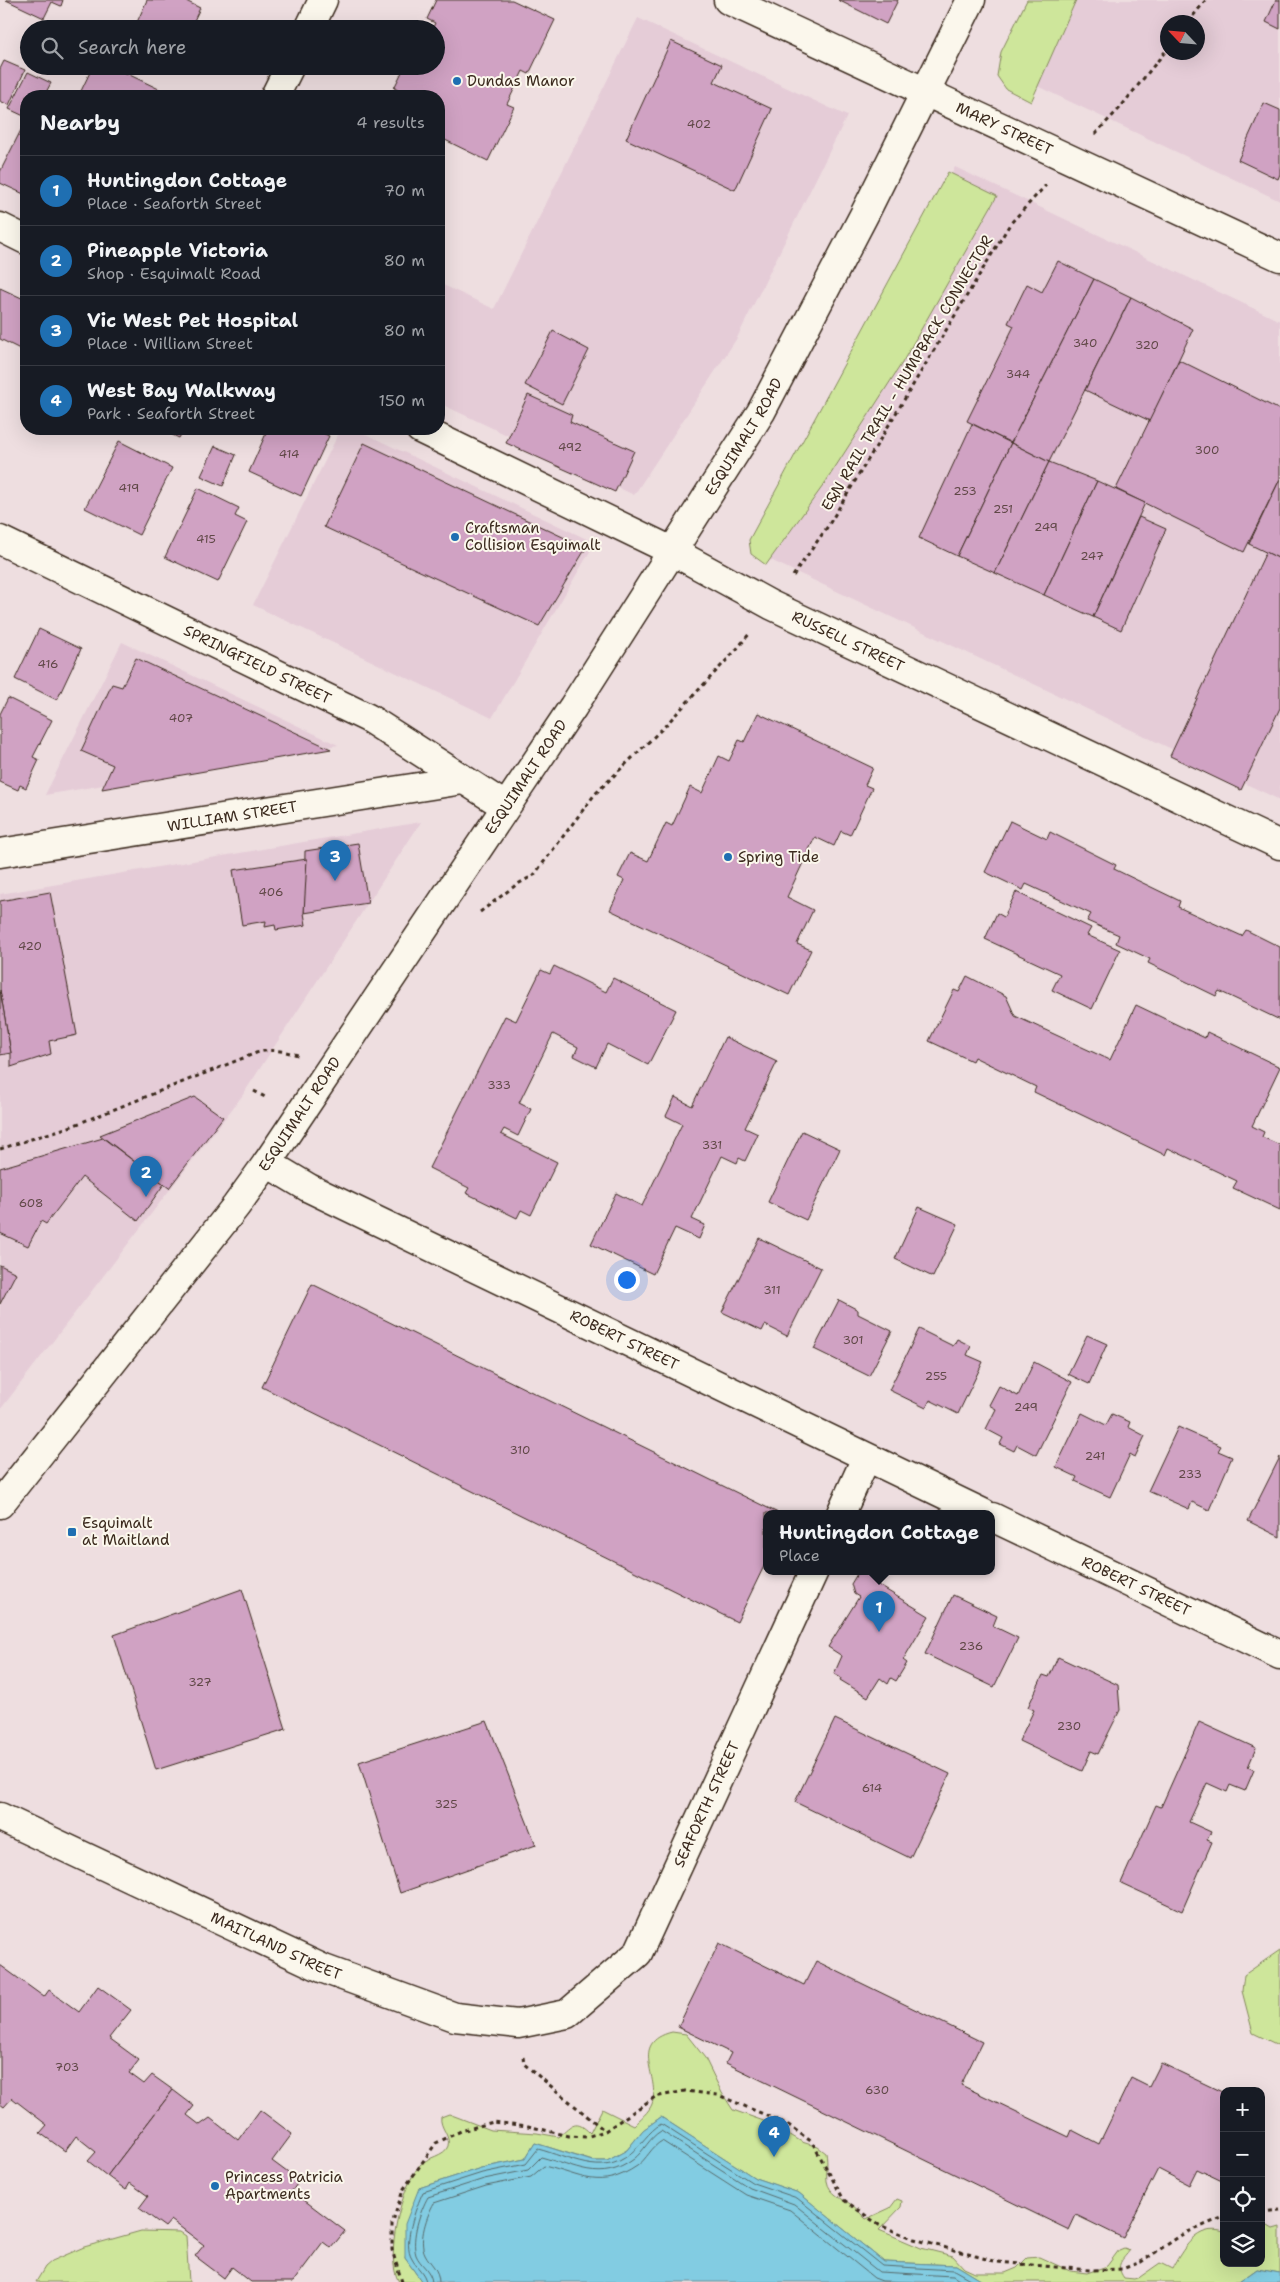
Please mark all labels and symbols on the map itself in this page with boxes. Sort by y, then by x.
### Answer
north arrow [1160,15,1205,60]
place label: Dundas Manor [467,71,575,91]
marker: Dundas Manor [451,75,463,87]
street label: MARY STREET [953,98,1056,160]
house number: 402 [687,116,711,132]
street label: E&N RAIL TRAIL - HUMPBACK CONNECTOR [817,232,997,514]
house number: 340 [1073,335,1097,351]
house number: 320 [1135,337,1159,353]
house number: 344 [1006,366,1030,382]
street label: ESQUIMALT ROAD [700,374,787,499]
house number: 492 [558,439,582,455]
house number: 300 [1195,442,1219,458]
house number: 414 [279,446,299,462]
house number: 419 [119,480,139,496]
house number: 253 [953,483,977,499]
house number: 251 [993,501,1013,517]
place label: Craftsman Collision Esquimalt [465,518,601,555]
house number: 249 [1034,519,1058,535]
house number: 415 [196,531,216,547]
marker: Craftsman Collision Esquimalt [449,531,461,543]
house number: 247 [1080,548,1104,564]
street label: RUSSELL STREET [789,606,908,676]
street label: SPRINGFIELD STREET [180,620,335,709]
house number: 416 [38,656,58,672]
house number: 407 [169,710,193,726]
street label: ESQUIMALT ROAD [480,716,572,838]
street label: WILLIAM STREET [166,796,299,837]
pin: 3 [319,840,351,881]
place label: Spring Tide [738,847,819,867]
marker: Spring Tide [722,851,734,863]
house number: 406 [259,884,283,900]
house number: 420 [18,938,42,954]
street label: ESQUIMALT ROAD [254,1053,346,1176]
house number: 333 [487,1077,511,1093]
house number: 331 [702,1137,722,1153]
pin: 2 [130,1156,162,1197]
house number: 608 [19,1195,43,1211]
your location [614,1267,640,1293]
house number: 311 [763,1282,781,1298]
street label: ROBERT STREET [567,1305,682,1375]
house number: 301 [842,1332,864,1348]
house number: 255 [925,1368,947,1384]
house number: 249 [1014,1399,1038,1415]
house number: 310 [510,1442,530,1458]
house number: 241 [1085,1448,1105,1464]
house number: 233 [1178,1466,1202,1482]
place label: Esquimalt at Maitland [82,1513,170,1550]
marker: Esquimalt at Maitland [66,1526,78,1538]
street label: ROBERT STREET [1078,1551,1194,1621]
pin: 1 [863,1591,895,1632]
house number: 236 [959,1638,983,1654]
house number: 327 [188,1674,212,1690]
house number: 230 [1057,1718,1081,1734]
street label: SEAFORTH STREET [669,1738,744,1871]
house number: 614 [862,1780,882,1796]
house number: 325 [434,1796,458,1812]
street label: MAITLAND STREET [207,1907,345,1985]
house number: 703 [55,2059,79,2075]
house number: 630 [865,2082,889,2098]
pin: 4 [758,2116,790,2157]
place label: Princess Patricia Apartments [225,2167,344,2204]
marker: Princess Patricia Apartments [209,2180,221,2192]

